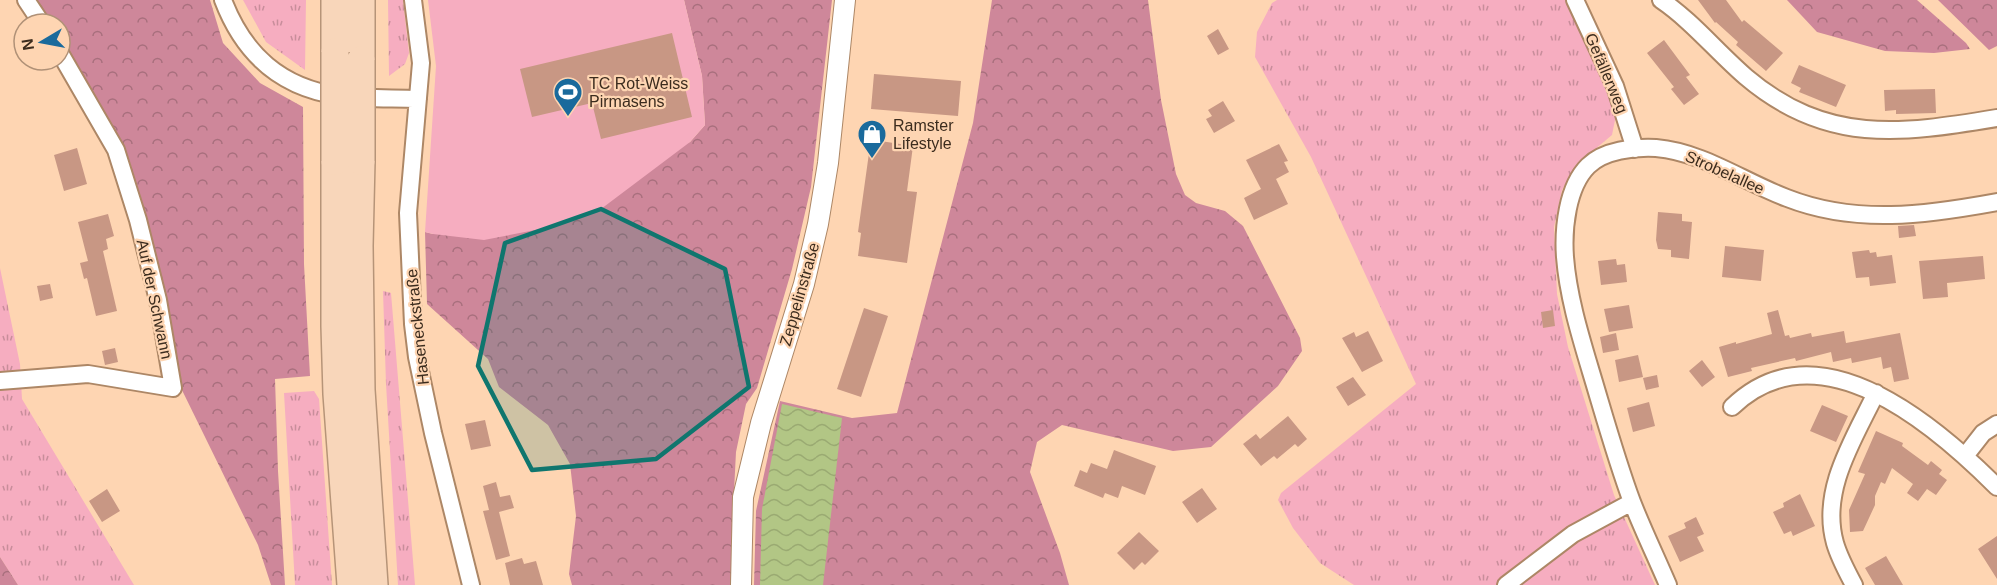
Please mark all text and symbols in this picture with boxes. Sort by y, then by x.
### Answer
north arrow [12,12,72,72]
street label: Gefällerweg [1582,31,1631,116]
text: N [18,37,37,52]
place label: TC Rot-Weiss Pirmasens [589,75,688,110]
sports icon: TC Rot-Weiss Pirmasens [552,76,584,118]
place label: Ramster Lifestyle [893,117,954,152]
shop icon: Ramster Lifestyle [856,118,888,160]
street label: Strobelallee [1683,148,1767,197]
street label: Auf der Schwann [134,238,175,360]
street label: Zeppelinstraße [777,240,822,348]
street label: Haseneckstraße [403,268,432,386]

